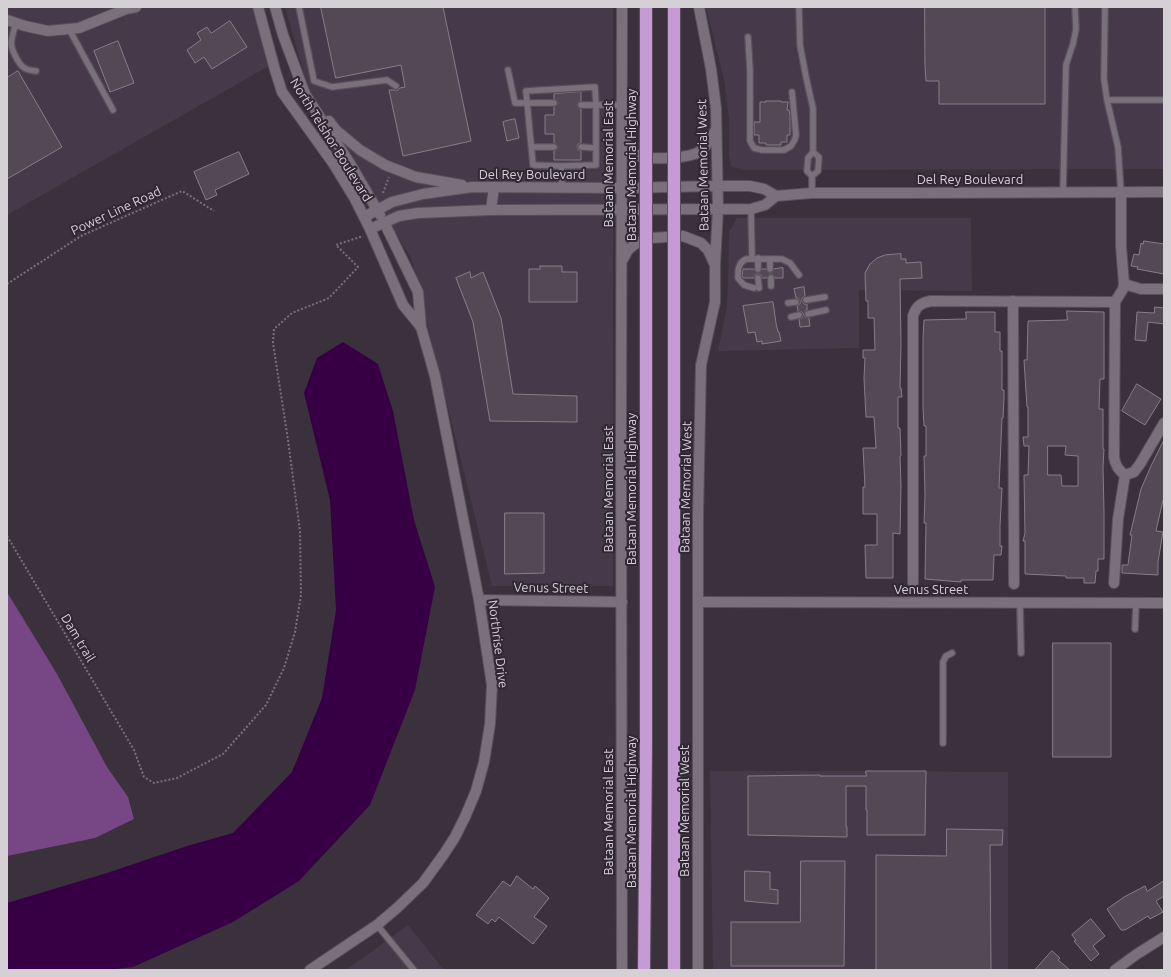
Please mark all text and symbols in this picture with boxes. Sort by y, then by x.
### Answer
street label: North Telshor Boulevard [287,75,375,205]
street label: Bataan Memorial Highway [624,89,640,241]
street label: Bataan Memorial West [694,99,712,231]
street label: Bataan Memorial East [601,101,617,227]
street label: Del Rey Boulevard [479,167,585,183]
street label: Del Rey Boulevard [917,172,1023,188]
street label: Power Line Road [68,183,164,239]
street label: Bataan Memorial Highway [624,413,640,565]
street label: Bataan Memorial West [677,421,695,553]
street label: Bataan Memorial East [601,426,617,552]
street label: Venus Street [514,580,588,596]
street label: Venus Street [894,582,968,598]
street label: Northrise Drive [485,599,511,689]
street label: Dam trail [58,611,98,665]
street label: Bataan Memorial Highway [624,736,640,888]
street label: Bataan Memorial West [677,745,693,877]
street label: Bataan Memorial East [601,749,617,875]

